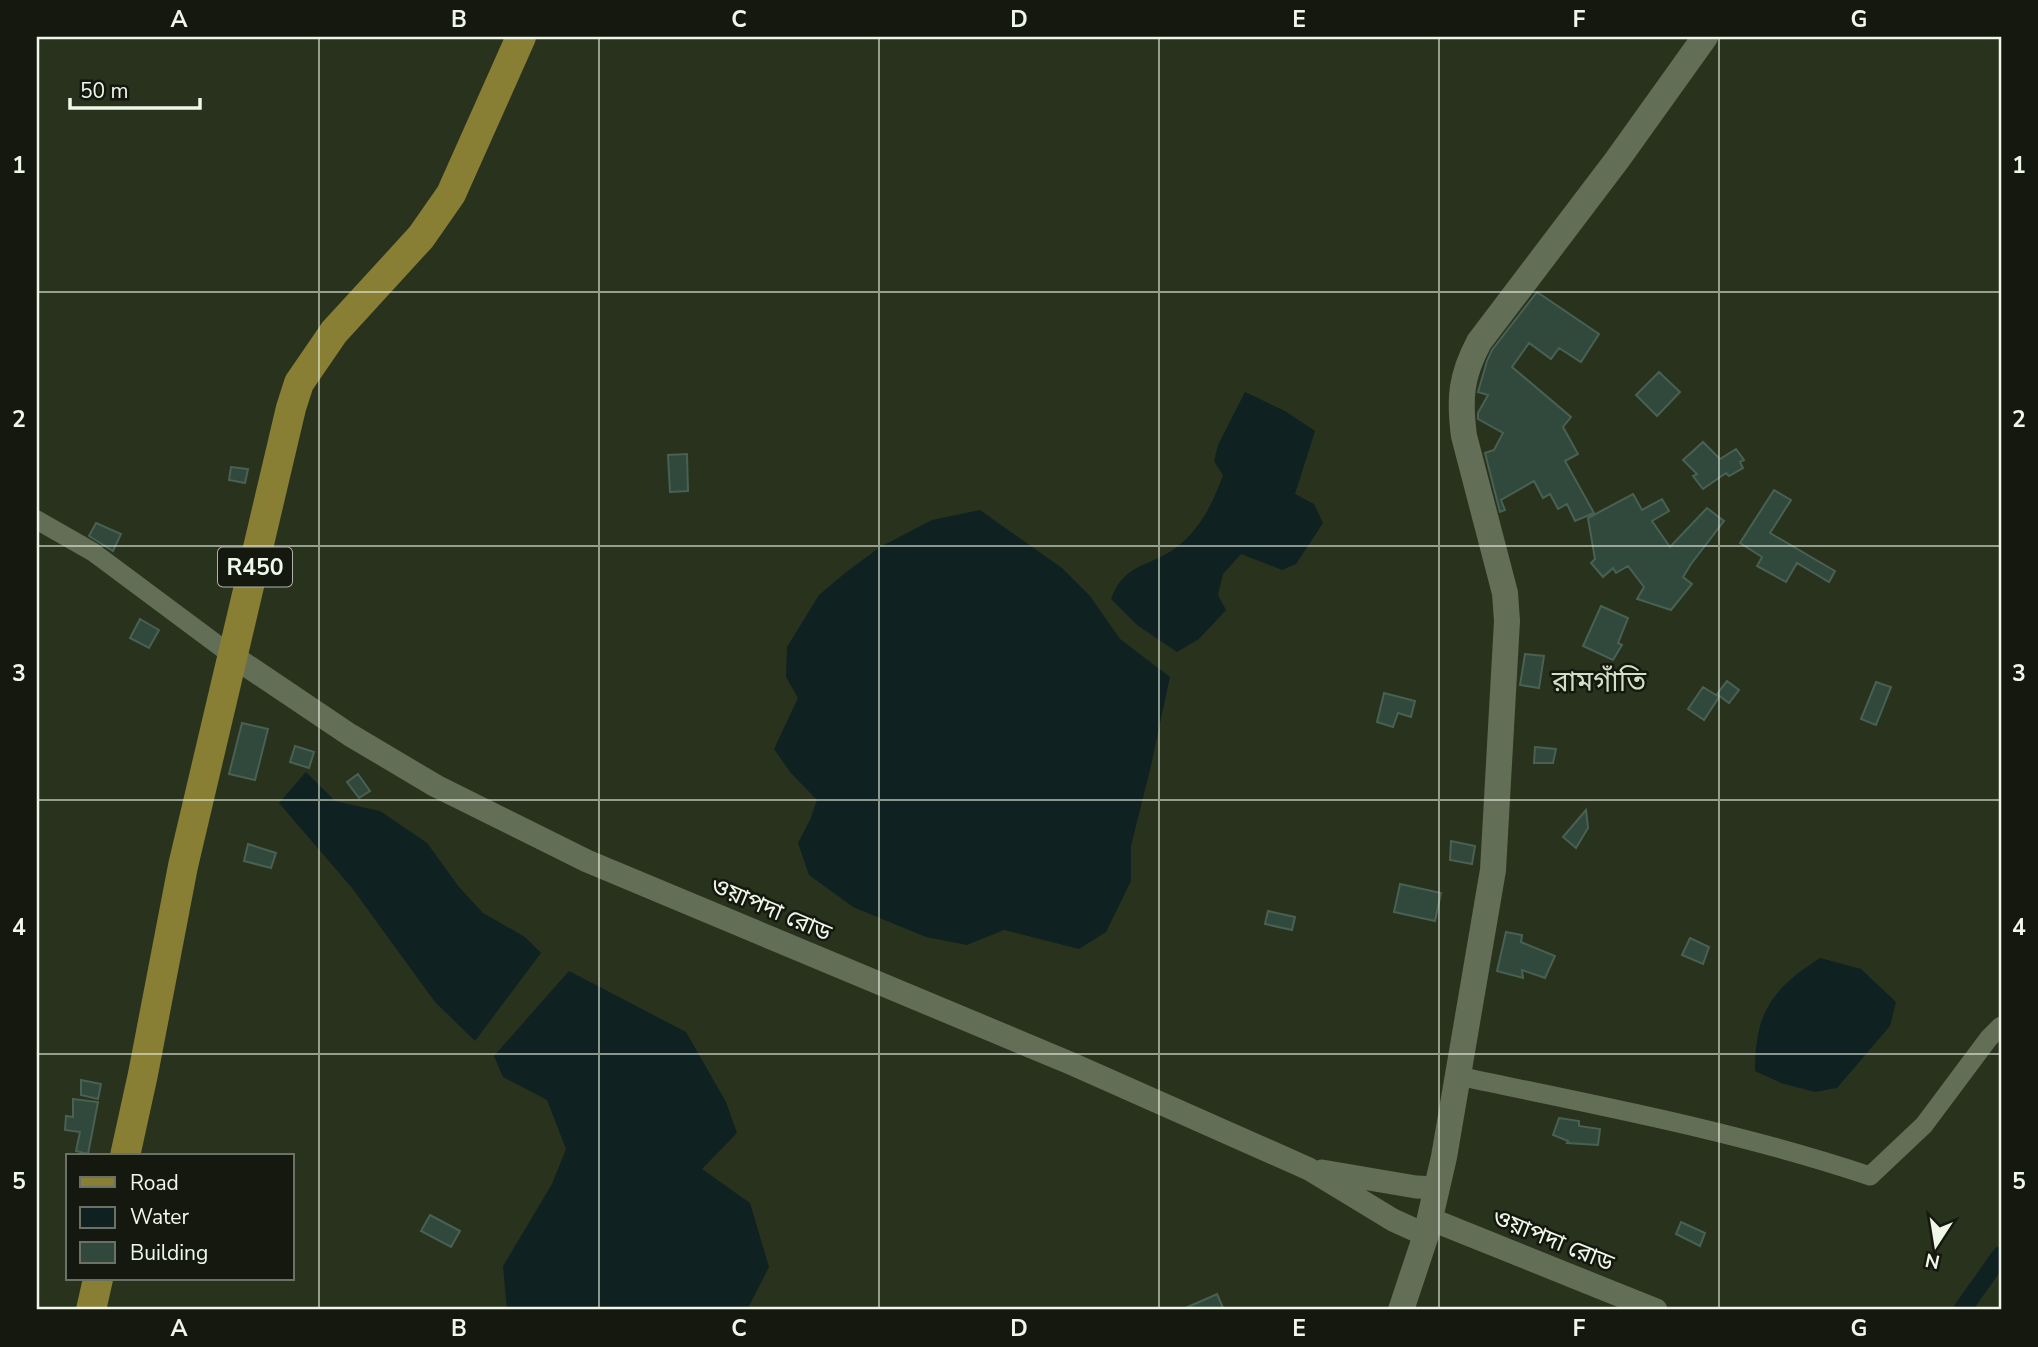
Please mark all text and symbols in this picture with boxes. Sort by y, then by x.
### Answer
text: A [170,4,188,35]
text: B [451,4,467,35]
text: C [731,4,747,35]
text: D [1010,4,1028,35]
text: E [1292,4,1306,35]
text: F [1573,4,1586,35]
text: G [1851,4,1867,35]
scale bar [70,66,200,110]
text: 50 m [80,77,129,105]
text: 1 [12,150,26,181]
text: 1 [2012,150,2026,181]
text: 2 [12,404,26,435]
text: 2 [2012,404,2026,435]
road number: R450 [218,548,292,586]
text: 3 [12,658,26,689]
text: 3 [2012,658,2026,689]
district label: রামগাঁতি [1551,663,1647,701]
street label: ওয়াপদা রোড [706,869,837,949]
text: 4 [12,912,26,943]
text: 4 [2012,912,2026,943]
legend [66,1154,294,1280]
text: 5 [12,1166,26,1197]
text: 5 [2012,1166,2026,1197]
text: Road [130,1169,179,1197]
street label: ওয়াপদা রোড [1487,1201,1619,1279]
text: Water [130,1203,189,1231]
north arrow [1902,1210,1972,1280]
text: Building [130,1239,208,1267]
text: N [1923,1246,1942,1275]
text: A [170,1313,188,1344]
text: B [451,1313,467,1344]
text: C [731,1313,747,1344]
text: D [1010,1313,1028,1344]
text: E [1292,1313,1306,1344]
text: F [1573,1313,1586,1344]
text: G [1851,1313,1867,1344]

